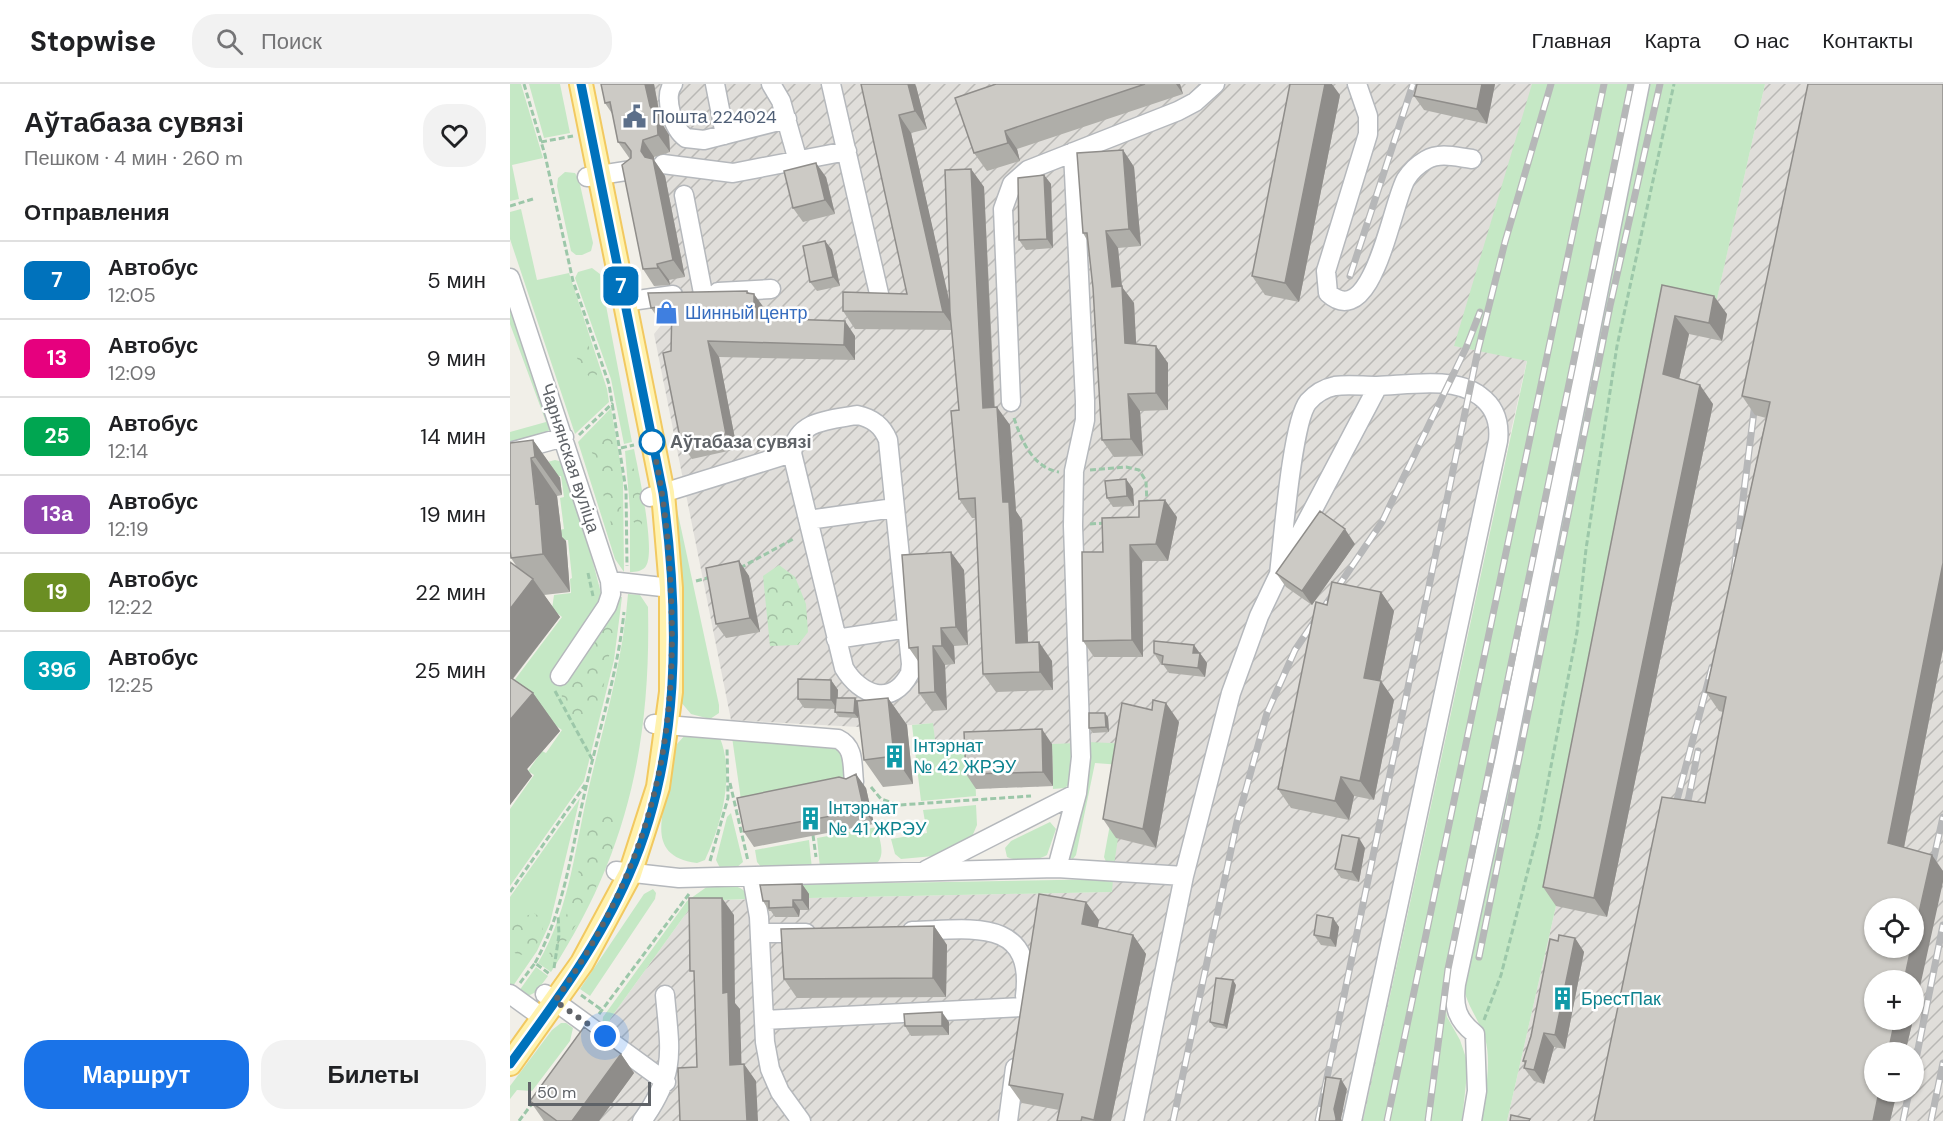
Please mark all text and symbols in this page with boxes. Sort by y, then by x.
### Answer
search box [192,14,612,68]
text: Stopwise [30,23,156,60]
icon: search [213,25,246,58]
text: Поиск [261,27,322,56]
text: Главная [1531,27,1611,55]
text: Карта [1644,27,1701,55]
text: О нас [1734,27,1789,55]
text: Контакты [1822,27,1913,55]
text: Аўтабаза сувязі [24,104,244,141]
button: heart [423,104,486,167]
public building icon: Пошта 224024 [621,104,647,130]
place label: Пошта 224024 [652,105,777,129]
text: Пешком · 4 мин · 260 m [24,145,243,171]
text: Отправления [24,198,170,227]
text: Автобус [108,253,198,282]
text: 7 [51,266,63,294]
text: 5 мин [427,266,486,295]
line badge: 7 [602,266,640,306]
text: 7 [615,272,627,300]
text: 12:05 [108,282,156,308]
shop icon: Шинный центр [654,300,680,326]
place label: Шинный центр [685,301,808,325]
text: Автобус [108,331,198,360]
text: 13 [47,344,67,372]
text: 9 мин [427,344,486,373]
text: 12:09 [108,360,156,386]
street label: Чарнянская вуліца [534,380,606,537]
text: Автобус [108,409,198,438]
text: 25 [44,422,70,450]
text: 14 мин [420,422,486,451]
marker: Аўтабаза сувязі [639,429,665,455]
place label: Аўтабаза сувязі [670,430,811,454]
text: 12:14 [108,438,148,464]
text: Автобус [108,487,198,516]
text: 13а [41,500,73,528]
text: 19 мин [420,500,486,529]
text: 12:19 [108,516,149,542]
text: Автобус [108,565,198,594]
text: 19 [47,578,67,606]
text: 22 мин [415,578,486,607]
text: 12:22 [108,594,153,620]
text: Автобус [108,643,198,672]
text: 39б [38,656,76,684]
text: 25 мин [414,656,486,685]
text: 12:25 [108,672,154,698]
place label: Інтэрнат № 42 ЖРЭУ [913,734,1017,779]
building icon: Інтэрнат № 42 ЖРЭУ [882,743,908,769]
place label: Інтэрнат № 41 ЖРЭУ [828,796,927,841]
building icon: Інтэрнат № 41 ЖРЭУ [797,805,823,831]
map controls [1864,898,1924,1102]
button: locate [1864,898,1924,958]
button: + [1864,970,1924,1030]
building icon: БрестПак [1550,986,1576,1012]
place label: БрестПак [1581,987,1661,1011]
your location [590,1021,620,1051]
button: Маршрут [24,1040,249,1109]
button: Билеты [261,1040,486,1109]
button: − [1864,1042,1924,1102]
scale bar [528,1079,651,1106]
text: 50 m [537,1082,576,1103]

